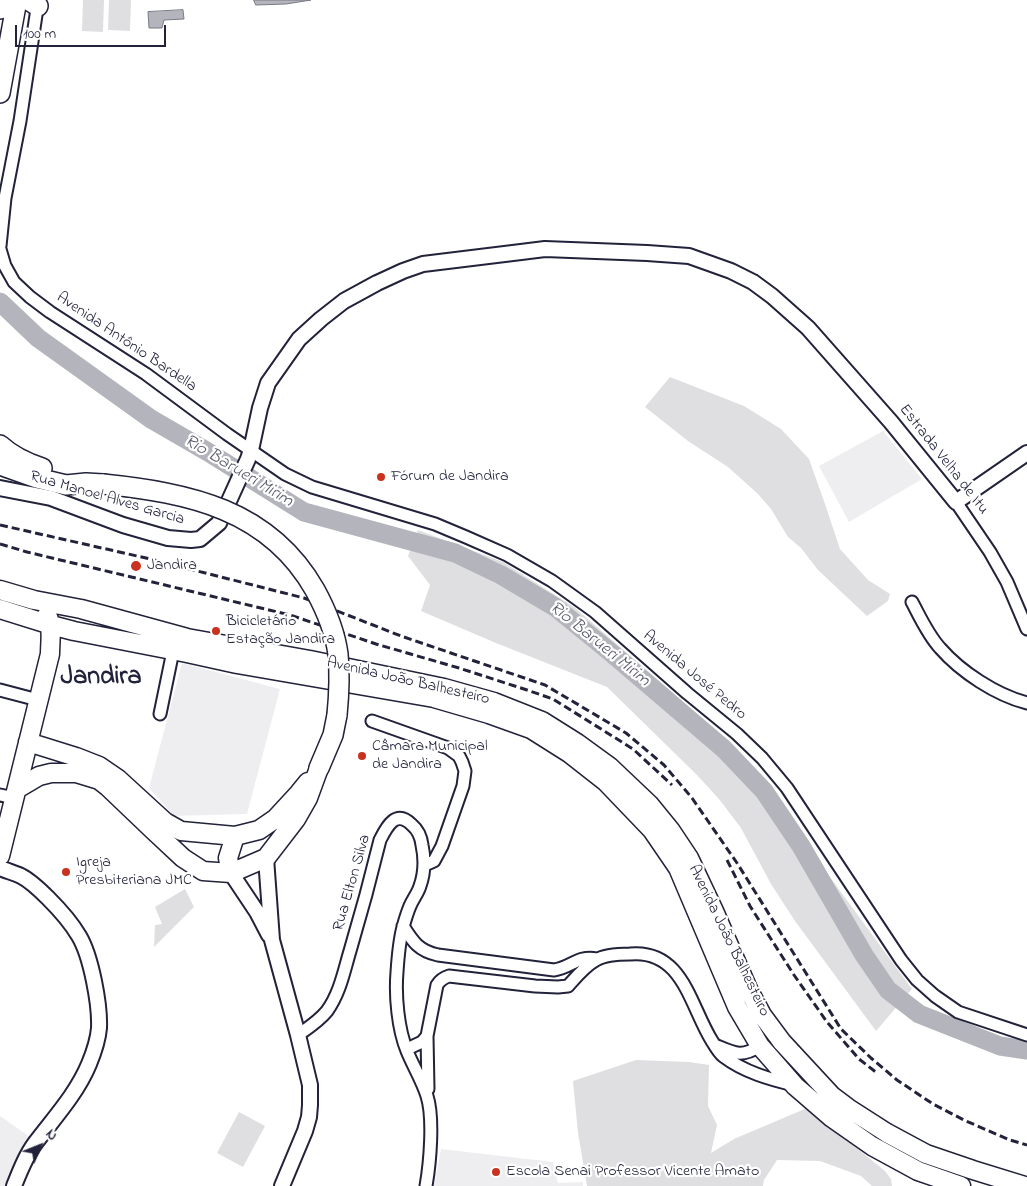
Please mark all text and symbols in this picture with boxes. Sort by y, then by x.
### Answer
scale bar [18,15,169,47]
text: 100 m [23,23,56,45]
street label: Avenida Antônio Bardella [52,289,200,397]
street label: Estrada Velha de Itu [894,401,992,519]
water label: Rio Barueri Mirim [180,431,296,513]
place label: Fórum de Jandira [391,467,509,487]
street label: Rua Manoel Alves Garcia [28,468,186,530]
marker: Fórum de Jandira [375,471,387,483]
place label: Jandira [147,556,197,576]
marker: Jandira [129,559,143,573]
water label: Rio Barueri Mirim [544,598,654,692]
place label: Bicicletário Estação Jandira [226,612,335,650]
marker: Bicicletário Estação Jandira [210,625,222,637]
street label: Avenida José Pedro [638,627,750,725]
street label: Avenida João Balhesteiro [325,654,491,710]
district label: Jandira [61,663,141,695]
place label: Câmara Municipal de Jandira [372,737,488,775]
marker: Câmara Municipal de Jandira [356,750,368,762]
street label: Rua Elton Silva [330,833,376,933]
place label: Igreja Presbiteriana JMC [76,853,192,891]
street label: Avenida João Balhesteiro [683,862,773,1020]
marker: Igreja Presbiteriana JMC [60,866,72,878]
north arrow [15,1121,65,1171]
text: N [40,1125,62,1146]
place label: Escola Senai Professor Vicente Amato [506,1162,759,1182]
marker: Escola Senai Professor Vicente Amato [490,1166,502,1178]

